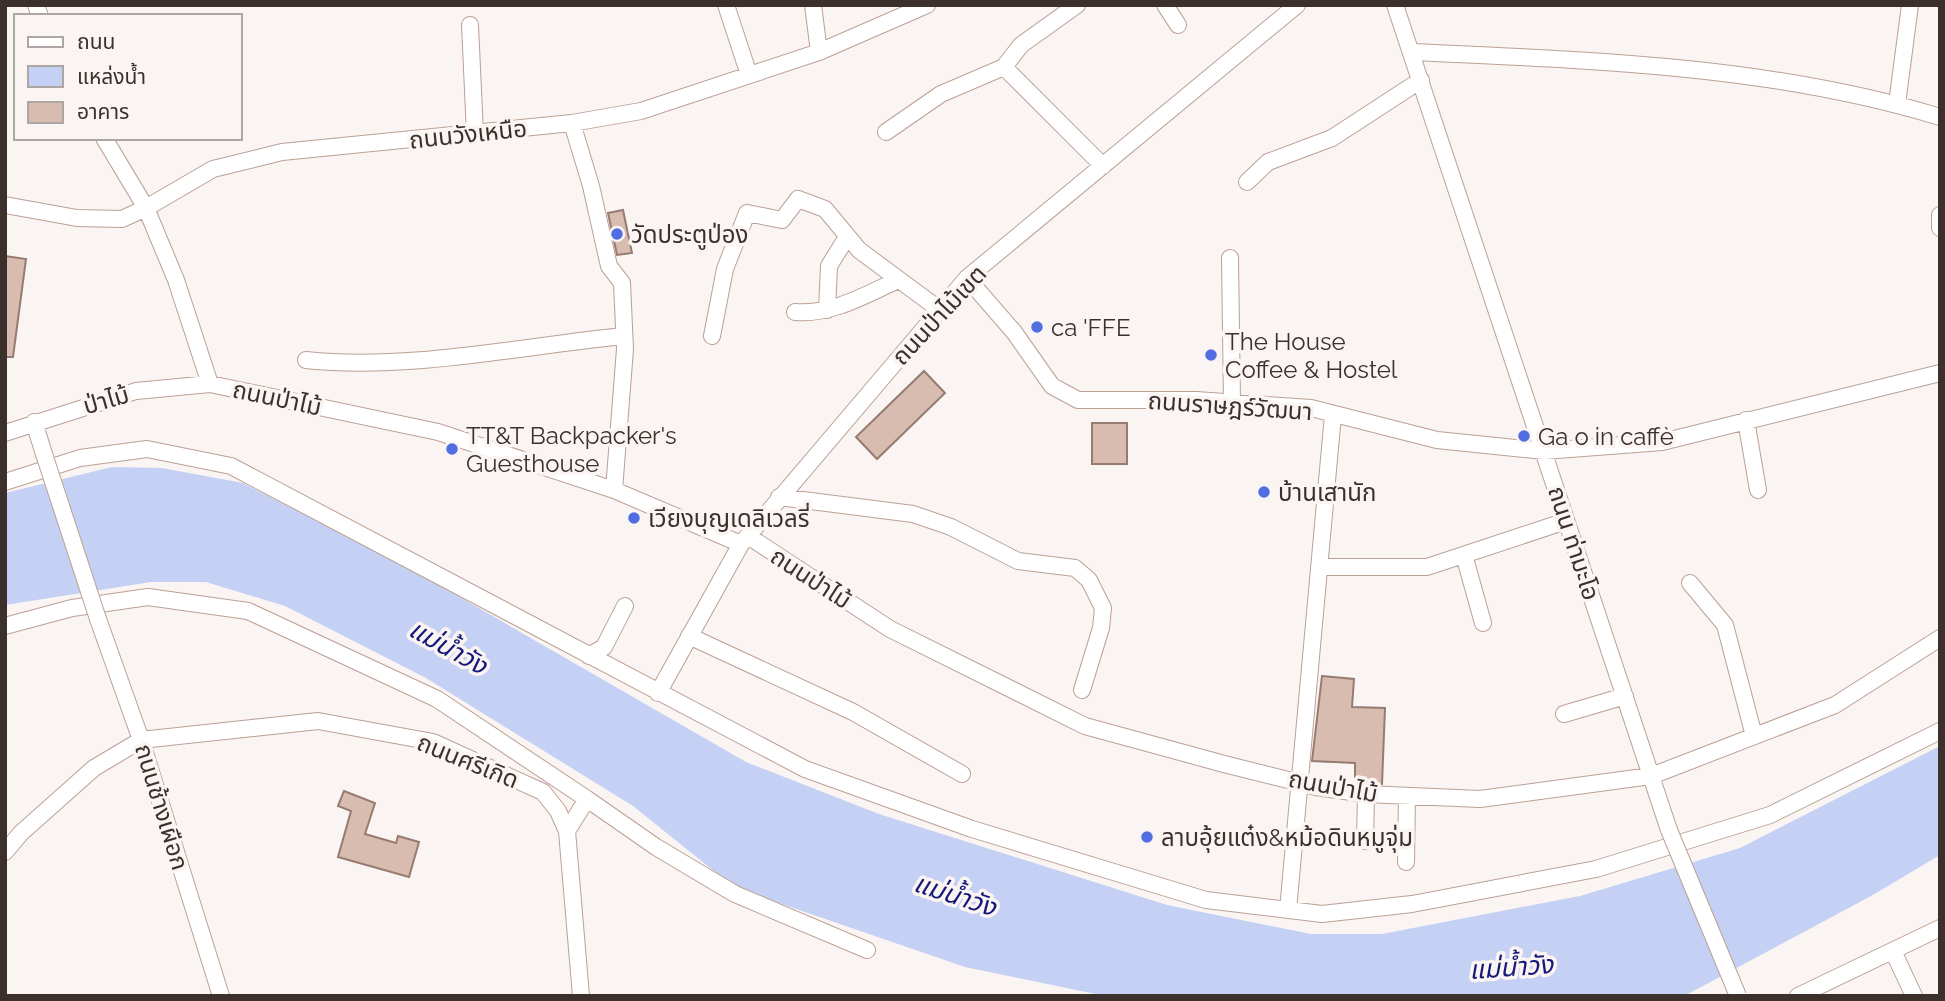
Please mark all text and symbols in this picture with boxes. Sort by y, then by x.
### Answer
legend [14,14,242,140]
text: ถนน [77,29,115,54]
text: แหล่งน้ำ [77,62,146,89]
text: อาคาร [77,99,129,124]
street label: ถนนวังเหนือ [408,113,528,155]
place label: วัดประตูป่อง [631,220,748,250]
marker: วัดประตูป่อง [609,226,625,242]
street label: ถนนป่าไม้เขต [886,259,992,371]
place label: ca 'FFE [1051,313,1131,342]
marker: ca 'FFE [1029,319,1045,335]
place label: The House Coffee & Hostel [1225,327,1398,384]
marker: The House Coffee & Hostel [1203,347,1219,363]
street label: ถนนป่าไม้ [230,374,324,422]
street label: ป่าไม้ [80,380,132,420]
street label: ถนนราษฎร์วัฒนา [1147,386,1313,426]
place label: TT&T Backpacker's Guesthouse [466,421,677,478]
place label: Ga o in caffè [1538,422,1674,451]
marker: Ga o in caffè [1516,428,1532,444]
marker: TT&T Backpacker's Guesthouse [444,441,460,457]
place label: บ้านเสานัก [1278,478,1376,507]
street label: ถนน ท่ามะโอ [1542,482,1606,604]
marker: บ้านเสานัก [1256,484,1272,500]
place label: เวียงบุญเดลิเวลรี่ [648,502,810,534]
marker: เวียงบุญเดลิเวลรี่ [626,510,642,526]
street label: ถนนป่าไม้ [765,541,857,615]
water label: แม่น้ำวัง [404,611,494,681]
street label: ถนนศรีเกิด [413,728,523,794]
street label: ถนนช้างเผือก [129,740,195,874]
street label: ถนนป่าไม้ [1286,764,1380,808]
place label: ลาบอุ้ยแต๋ง&หม้อดินหมูจุ่ม [1161,823,1413,853]
marker: ลาบอุ้ยแต๋ง&หม้อดินหมูจุ่ม [1139,829,1155,845]
water label: แม่น้ำวัง [910,865,1001,923]
water label: แม่น้ำวัง [1468,946,1555,985]

